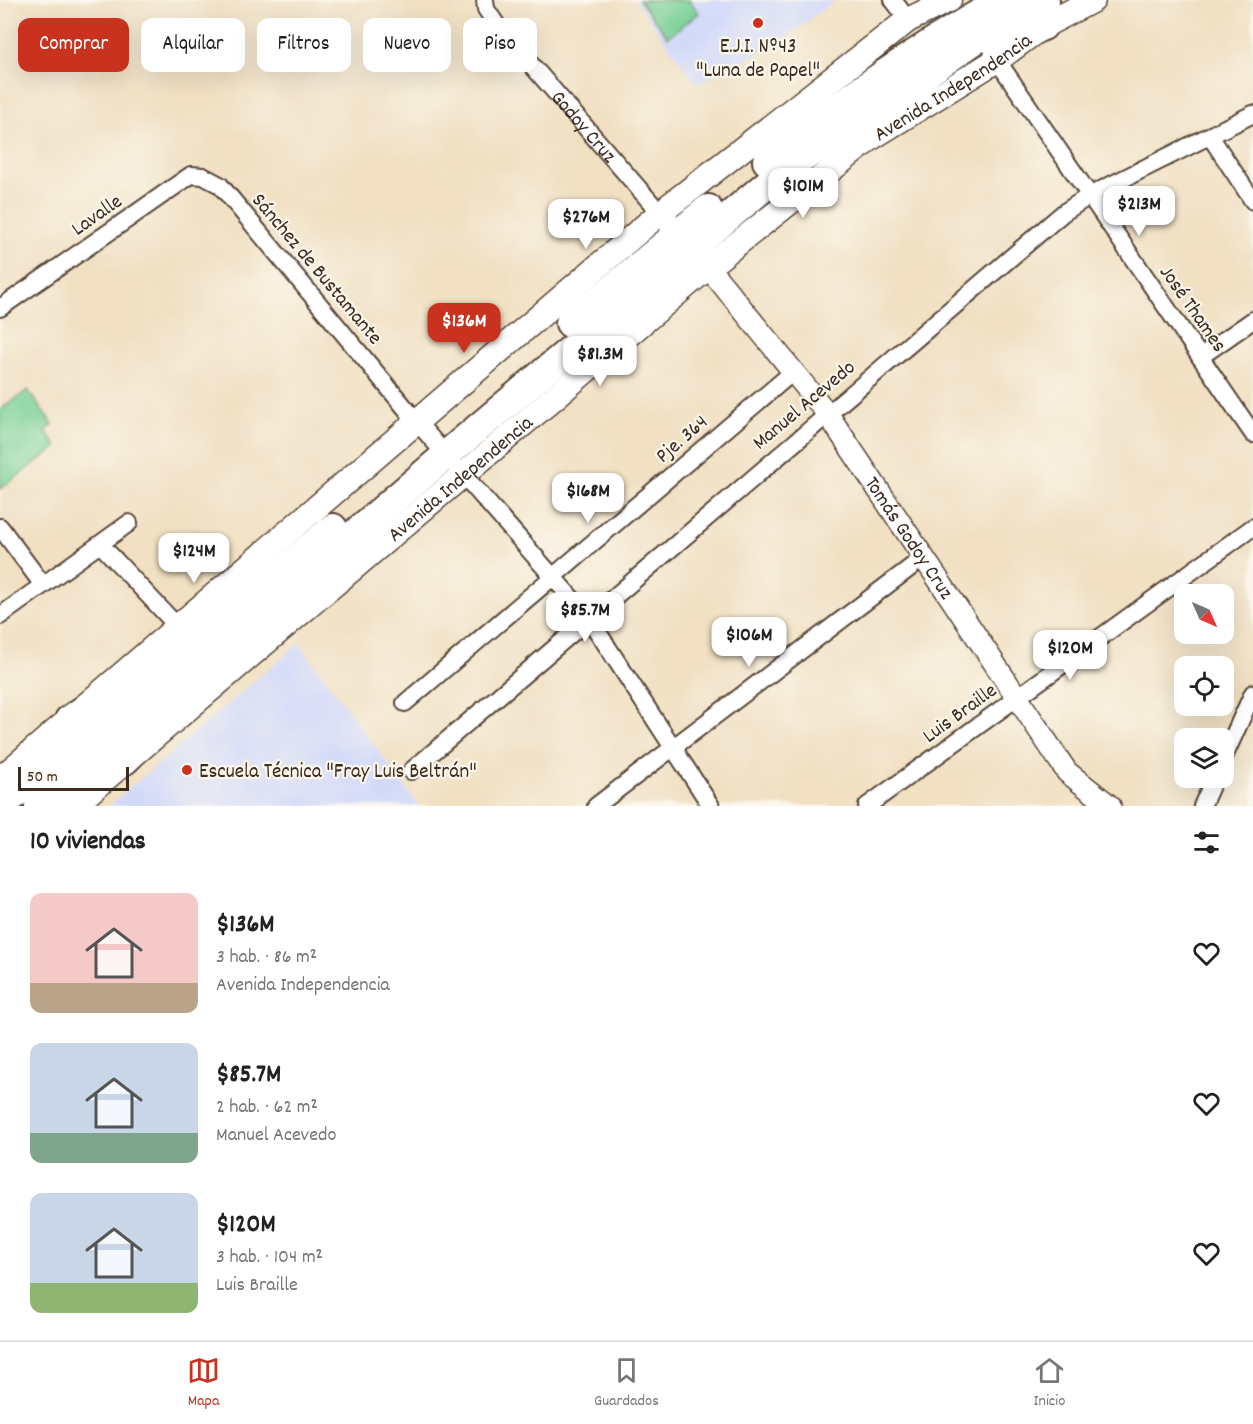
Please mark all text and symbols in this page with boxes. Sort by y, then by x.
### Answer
marker: E.J.I. Nº43 "Luna de Papel" [751,16,765,30]
chip: Comprar [18,18,129,72]
chip: Alquilar [141,18,245,72]
chip: Filtros [257,18,351,72]
chip: Nuevo [363,18,451,72]
chip: Piso [463,18,537,72]
street label: Avenida Independencia [869,26,1040,151]
place label: E.J.I. Nº43 "Luna de Papel" [696,33,820,87]
street label: Godoy Cruz [542,85,622,171]
pin: $101M [761,168,845,219]
text: $101M [782,173,824,201]
pin: $213M [1097,186,1181,237]
street label: Lavalle [66,188,129,245]
street label: Sánchez de Bustamante [243,188,388,352]
text: $213M [1117,191,1161,219]
pin: $276M [544,199,628,250]
text: $276M [562,204,610,232]
street label: José Thames [1151,260,1233,359]
pin: $136M [422,303,506,354]
text: $136M [442,308,486,336]
pin: $81.3M [551,336,649,387]
text: $81.3M [577,341,623,369]
street label: Manuel Acevedo [747,354,863,458]
street label: Avenida Independencia [382,409,542,551]
street label: Pje. 364 [650,409,716,472]
street label: Tomás Godoy Cruz [856,471,960,606]
pin: $168M [546,473,630,524]
text: $168M [566,478,610,506]
pin: $124M [152,533,236,584]
text: $124M [172,538,216,566]
north arrow [1174,584,1234,644]
map controls [1174,584,1234,788]
pin: $85.7M [536,592,634,643]
text: $85.7M [560,597,610,625]
pin: $106M [707,617,791,668]
text: $106M [726,622,772,650]
pin: $120M [1028,630,1112,681]
text: $120M [1047,635,1093,663]
button: locate [1174,656,1234,716]
street label: Luis Braille [917,677,1004,752]
button: layers [1174,728,1234,788]
place label: Escuela Técnica "Fray Luis Beltrán" [199,758,477,788]
marker: Escuela Técnica "Fray Luis Beltrán" [180,763,194,777]
scale bar [18,764,129,792]
text: 50 m [27,766,58,789]
text: 10 viviendas [30,824,146,861]
icon: filters [1190,826,1223,859]
text: $136M [216,907,274,944]
icon: home [78,917,150,989]
icon: heart [1190,937,1223,970]
text: 3 hab. · 86 m² [216,944,317,972]
text: Avenida Independencia [216,972,390,1000]
text: $85.7M [216,1057,281,1094]
icon: home [78,1067,150,1139]
icon: heart [1190,1087,1223,1120]
text: 2 hab. · 62 m² [216,1094,318,1122]
text: Manuel Acevedo [216,1122,336,1150]
text: $120M [216,1207,276,1244]
icon: home [78,1217,150,1289]
icon: heart [1190,1237,1223,1270]
text: 3 hab. · 104 m² [216,1244,323,1272]
text: Luis Braille [216,1272,298,1300]
tab: Mapa [187,1354,220,1413]
tab: Guardados [594,1354,659,1413]
tab: Inicio [1033,1354,1066,1413]

